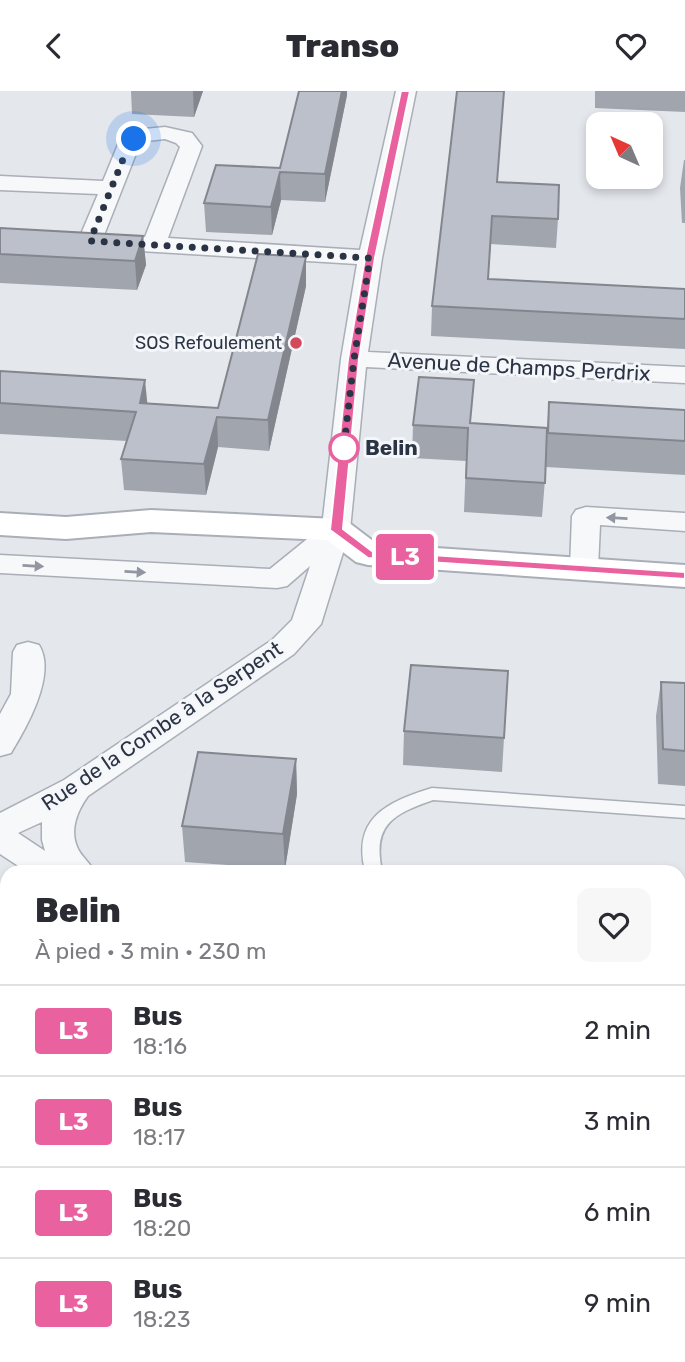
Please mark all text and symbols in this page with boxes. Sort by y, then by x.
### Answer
icon: back [35,27,73,65]
text: Transo [286,27,399,65]
icon: heart [612,27,650,65]
north arrow [586,112,663,189]
map controls [586,112,663,189]
your location [116,121,151,156]
place label: SOS Refoulement [135,332,282,354]
marker: SOS Refoulement [288,335,304,351]
street label: Avenue de Champs Perdrix [387,347,651,386]
marker: Belin [329,433,359,463]
place label: Belin [365,435,418,460]
one-way arrow [606,512,628,523]
line badge: L3 [374,534,436,580]
text: L3 [390,543,420,571]
one-way arrow [23,561,45,572]
one-way arrow [124,566,146,577]
street label: Rue de la Combe à la Serpent [37,636,287,816]
button: heart [577,888,651,962]
text: Belin [35,891,121,930]
text: À pied · 3 min · 230 m [35,937,266,965]
text: Bus [133,1001,182,1032]
text: 2 min [584,1015,651,1046]
text: L3 [58,1017,89,1045]
text: 18:16 [133,1032,187,1060]
text: Bus [133,1092,182,1123]
text: 3 min [584,1106,651,1137]
text: L3 [58,1108,89,1136]
text: 18:17 [133,1123,185,1151]
text: Bus [133,1183,182,1214]
text: 6 min [584,1197,651,1228]
text: L3 [58,1199,89,1227]
text: 18:20 [133,1214,191,1242]
text: Bus [133,1274,182,1305]
text: 9 min [584,1288,651,1319]
text: L3 [58,1290,89,1318]
text: 18:23 [133,1305,191,1333]

